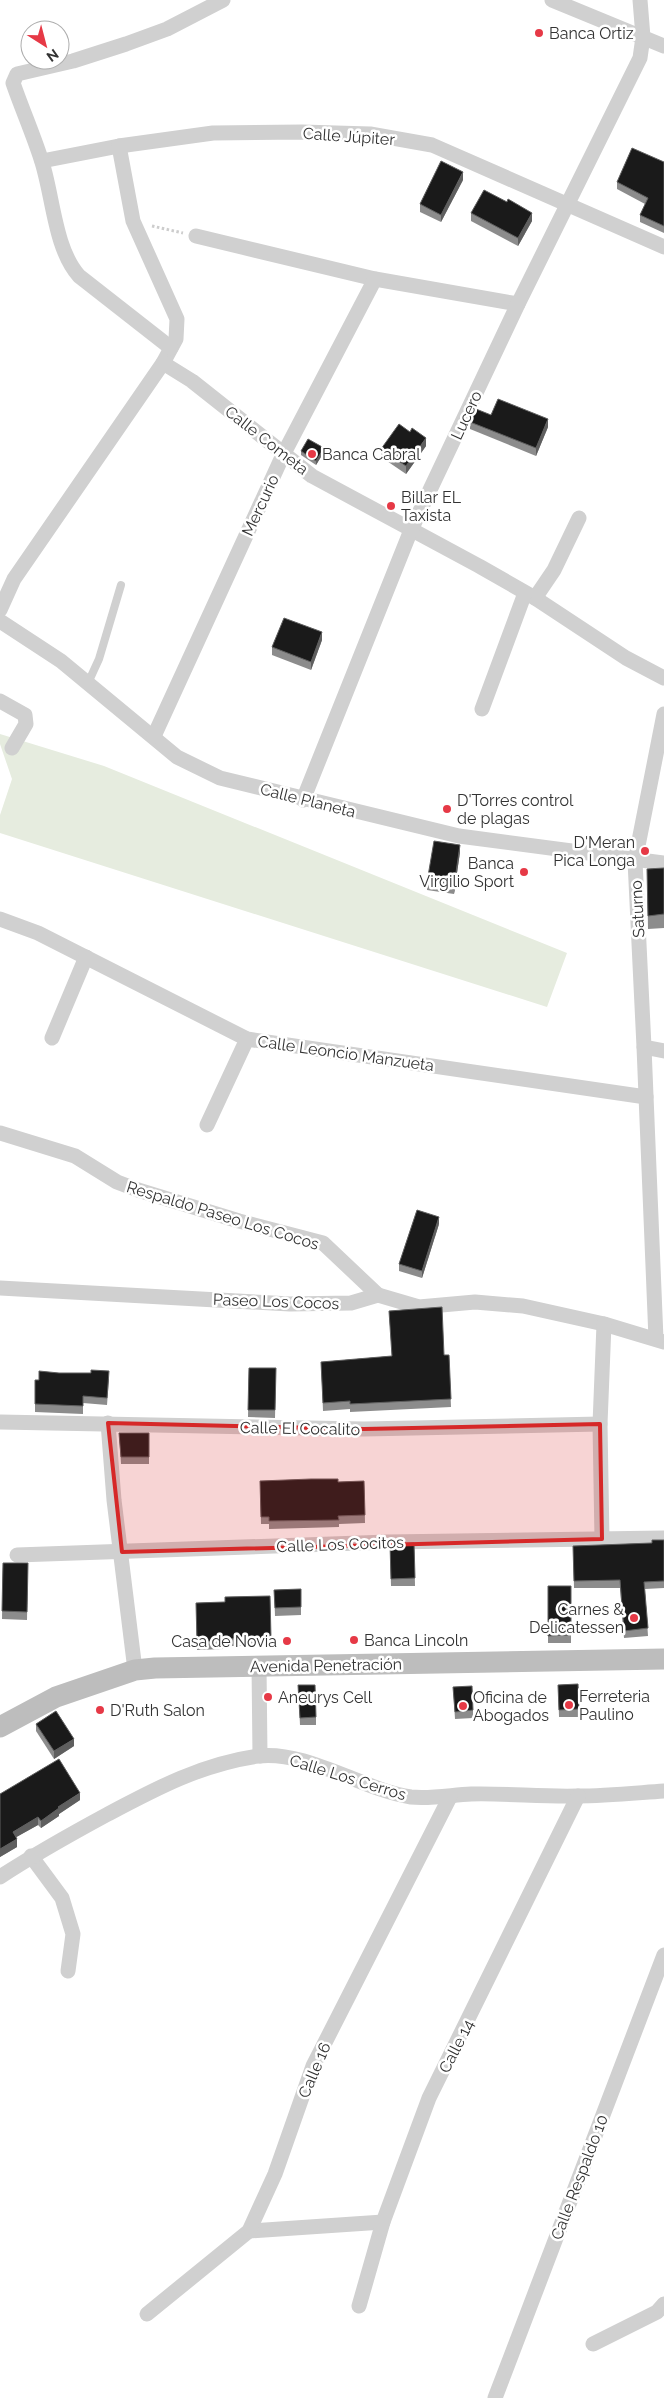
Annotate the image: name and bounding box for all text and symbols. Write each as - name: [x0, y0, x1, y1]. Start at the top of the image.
- north arrow: [20, 20, 70, 70]
- place label: Banca Ortiz: [549, 24, 634, 43]
- marker: Banca Ortiz: [533, 27, 545, 39]
- text: N: [44, 46, 62, 65]
- street label: Calle Júpiter: [302, 124, 396, 149]
- street label: Lucero: [447, 388, 486, 443]
- street label: Calle Cometa: [221, 402, 312, 479]
- place label: Banca Cabral: [322, 445, 421, 464]
- marker: Banca Cabral: [306, 448, 318, 460]
- street label: Mercurio: [238, 471, 283, 539]
- place label: Billar EL Taxista: [401, 488, 462, 525]
- marker: Billar EL Taxista: [385, 500, 397, 512]
- street label: Calle Planeta: [258, 779, 358, 822]
- place label: D'Torres control de plagas: [457, 791, 574, 828]
- marker: D'Torres control de plagas: [441, 803, 453, 815]
- place label: D'Meran Pica Longa: [553, 833, 635, 870]
- marker: D'Meran Pica Longa: [639, 845, 651, 857]
- place label: Banca Virgilio Sport: [419, 854, 515, 891]
- marker: Banca Virgilio Sport: [518, 866, 530, 878]
- street label: Saturno: [627, 880, 648, 938]
- street label: Calle Leoncio Manzueta: [257, 1032, 435, 1075]
- street label: Respaldo Paseo Los Cocos: [124, 1177, 322, 1254]
- street label: Paseo Los Cocos: [213, 1290, 340, 1313]
- street label: Calle El Cocalito: [240, 1418, 360, 1439]
- street label: Calle Los Cocitos: [276, 1533, 404, 1556]
- place label: Carnes & Delicatessen: [529, 1600, 624, 1637]
- marker: Carnes & Delicatessen: [628, 1612, 640, 1624]
- place label: Banca Lincoln: [364, 1631, 468, 1650]
- place label: Casa de Novia: [171, 1632, 277, 1651]
- marker: Banca Lincoln: [348, 1634, 360, 1646]
- marker: Casa de Novia: [281, 1635, 293, 1647]
- street label: Avenida Penetración: [250, 1655, 402, 1676]
- place label: Ferreteria Paulino: [579, 1687, 650, 1724]
- place label: Aneurys Cell: [278, 1688, 373, 1707]
- place label: Oficina de Abogados: [473, 1688, 549, 1725]
- marker: Aneurys Cell: [262, 1691, 274, 1703]
- marker: Ferreteria Paulino: [563, 1699, 575, 1711]
- marker: Oficina de Abogados: [457, 1700, 469, 1712]
- place label: D'Ruth Salon: [110, 1701, 205, 1720]
- marker: D'Ruth Salon: [94, 1704, 106, 1716]
- street label: Calle Los Cerros: [287, 1751, 409, 1804]
- street label: Calle 14: [435, 2016, 478, 2076]
- street label: Calle 16: [294, 2040, 335, 2101]
- street label: Calle Respaldo 10: [547, 2112, 612, 2242]

